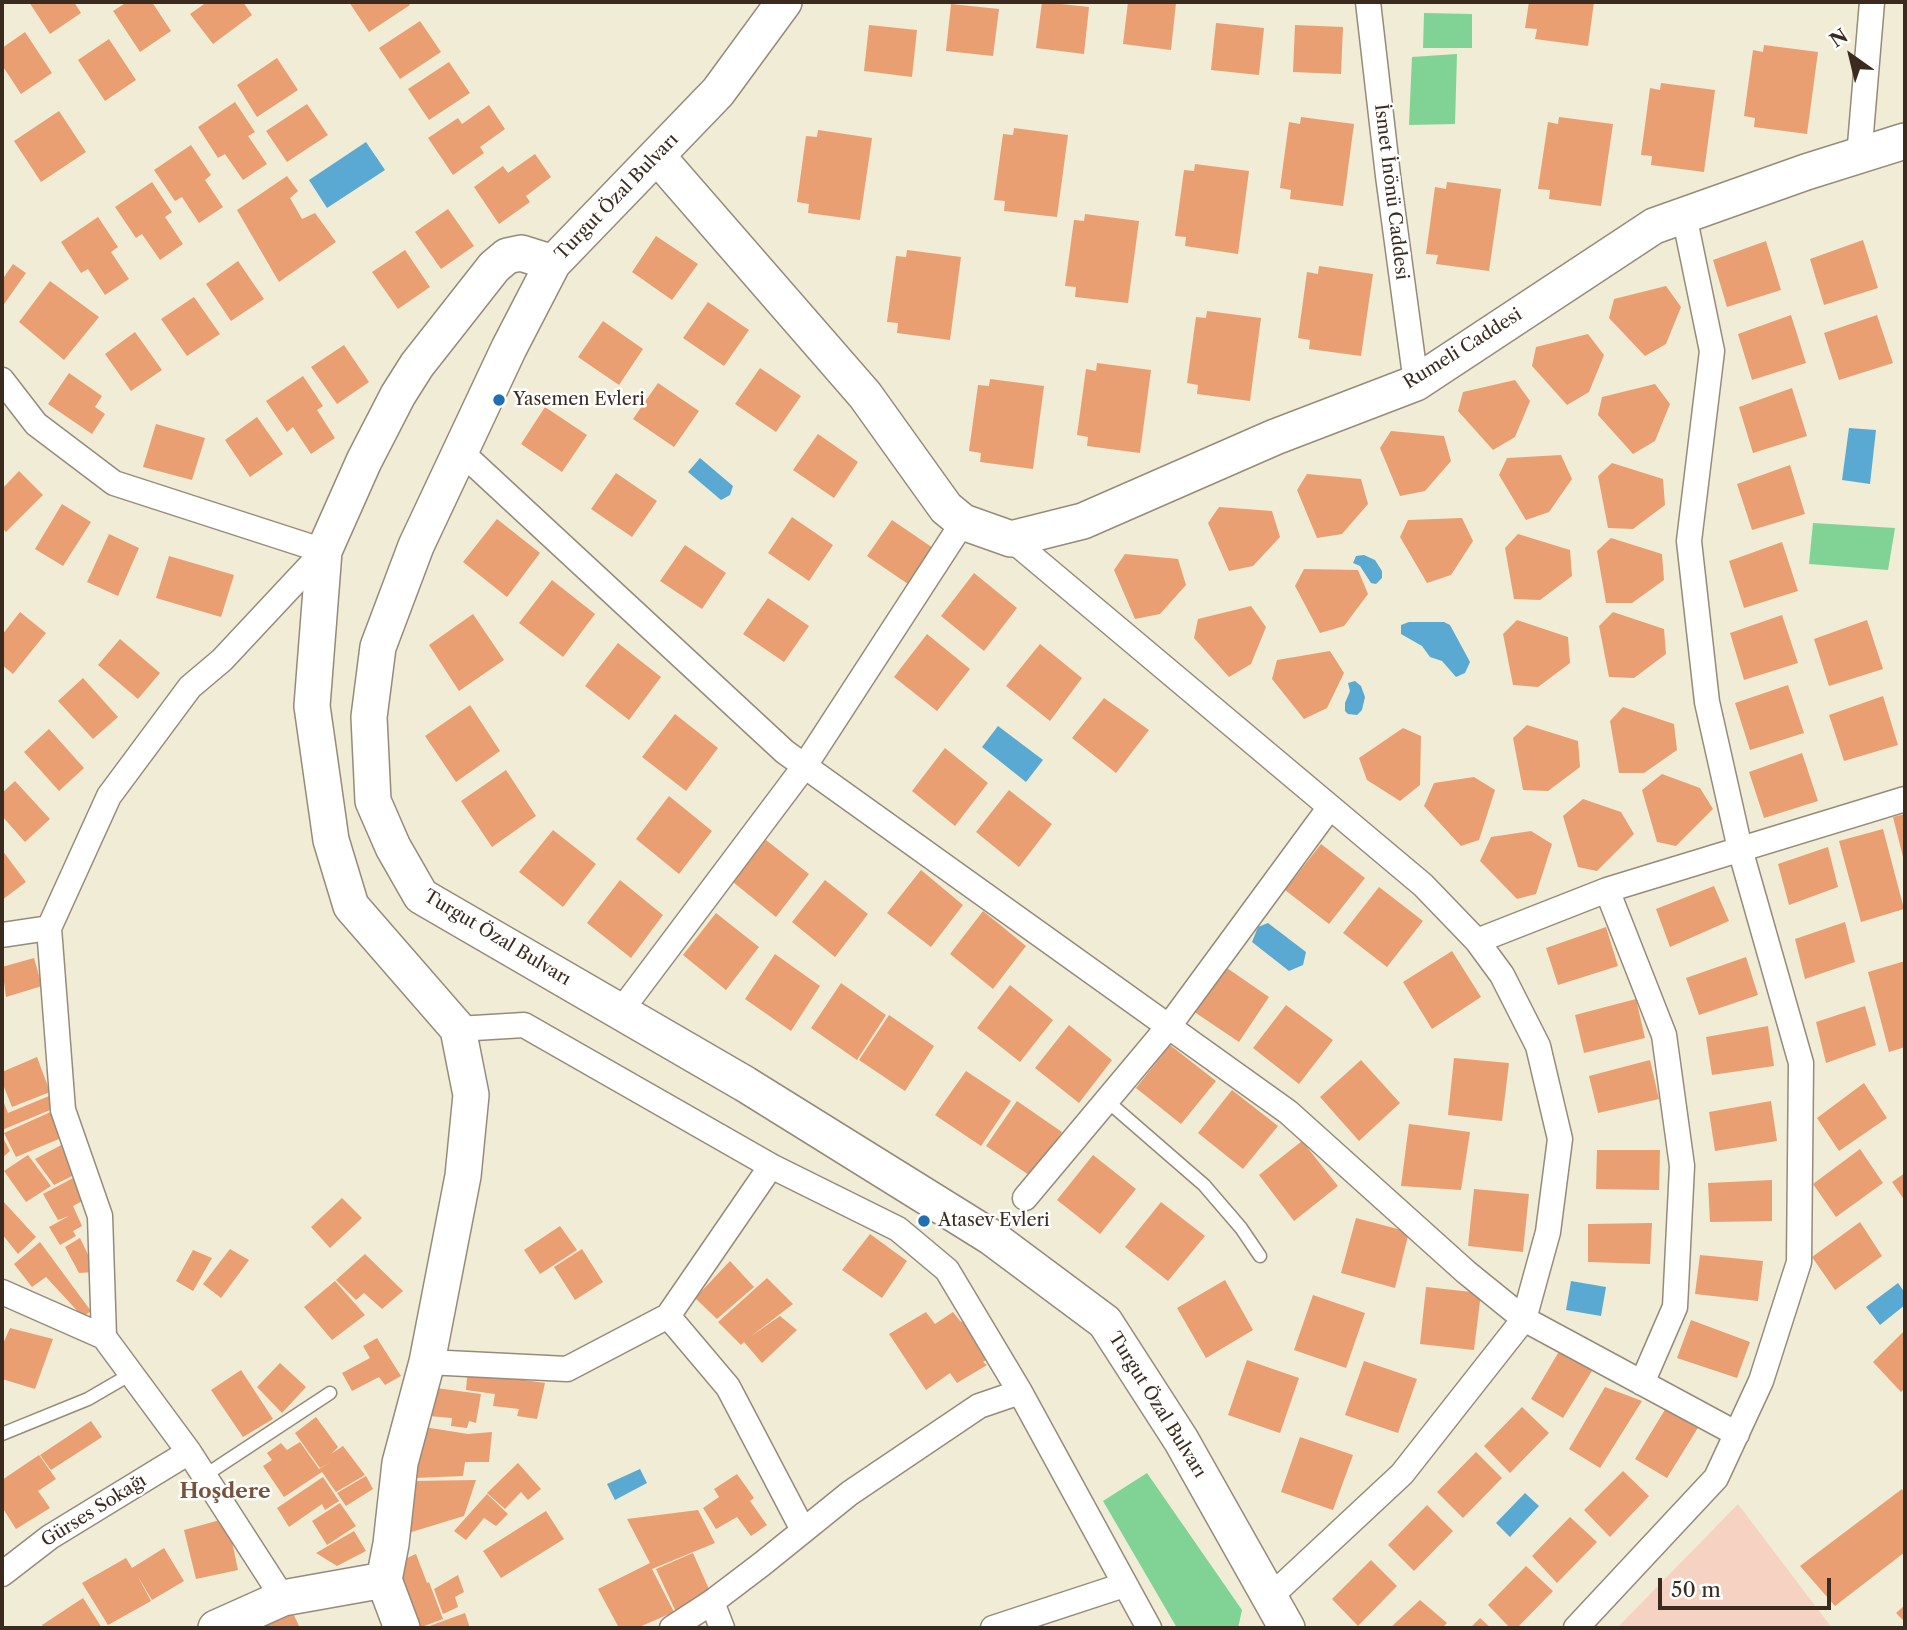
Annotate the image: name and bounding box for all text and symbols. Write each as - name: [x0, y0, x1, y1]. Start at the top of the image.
- north arrow: [1816, 21, 1886, 91]
- text: N: [1826, 24, 1852, 52]
- street label: İsmet İnönü Caddesi: [1369, 103, 1413, 281]
- street label: Turgut Özal Bulvarı: [551, 129, 683, 265]
- street label: Rumeli Caddesi: [1400, 304, 1526, 394]
- place label: Yasemen Evleri: [513, 389, 645, 411]
- marker: Yasemen Evleri: [491, 392, 507, 408]
- street label: Turgut Özal Bulvarı: [420, 886, 574, 990]
- place label: Atasev Evleri: [938, 1210, 1050, 1232]
- marker: Atasev Evleri: [916, 1213, 932, 1229]
- street label: Turgut Özal Bulvarı: [1103, 1328, 1211, 1482]
- street label: Gürses Sokağı: [38, 1470, 150, 1552]
- district label: Hoşdere: [180, 1479, 270, 1505]
- scale bar: [1662, 1564, 1835, 1608]
- text: 50 m: [1671, 1577, 1721, 1602]

